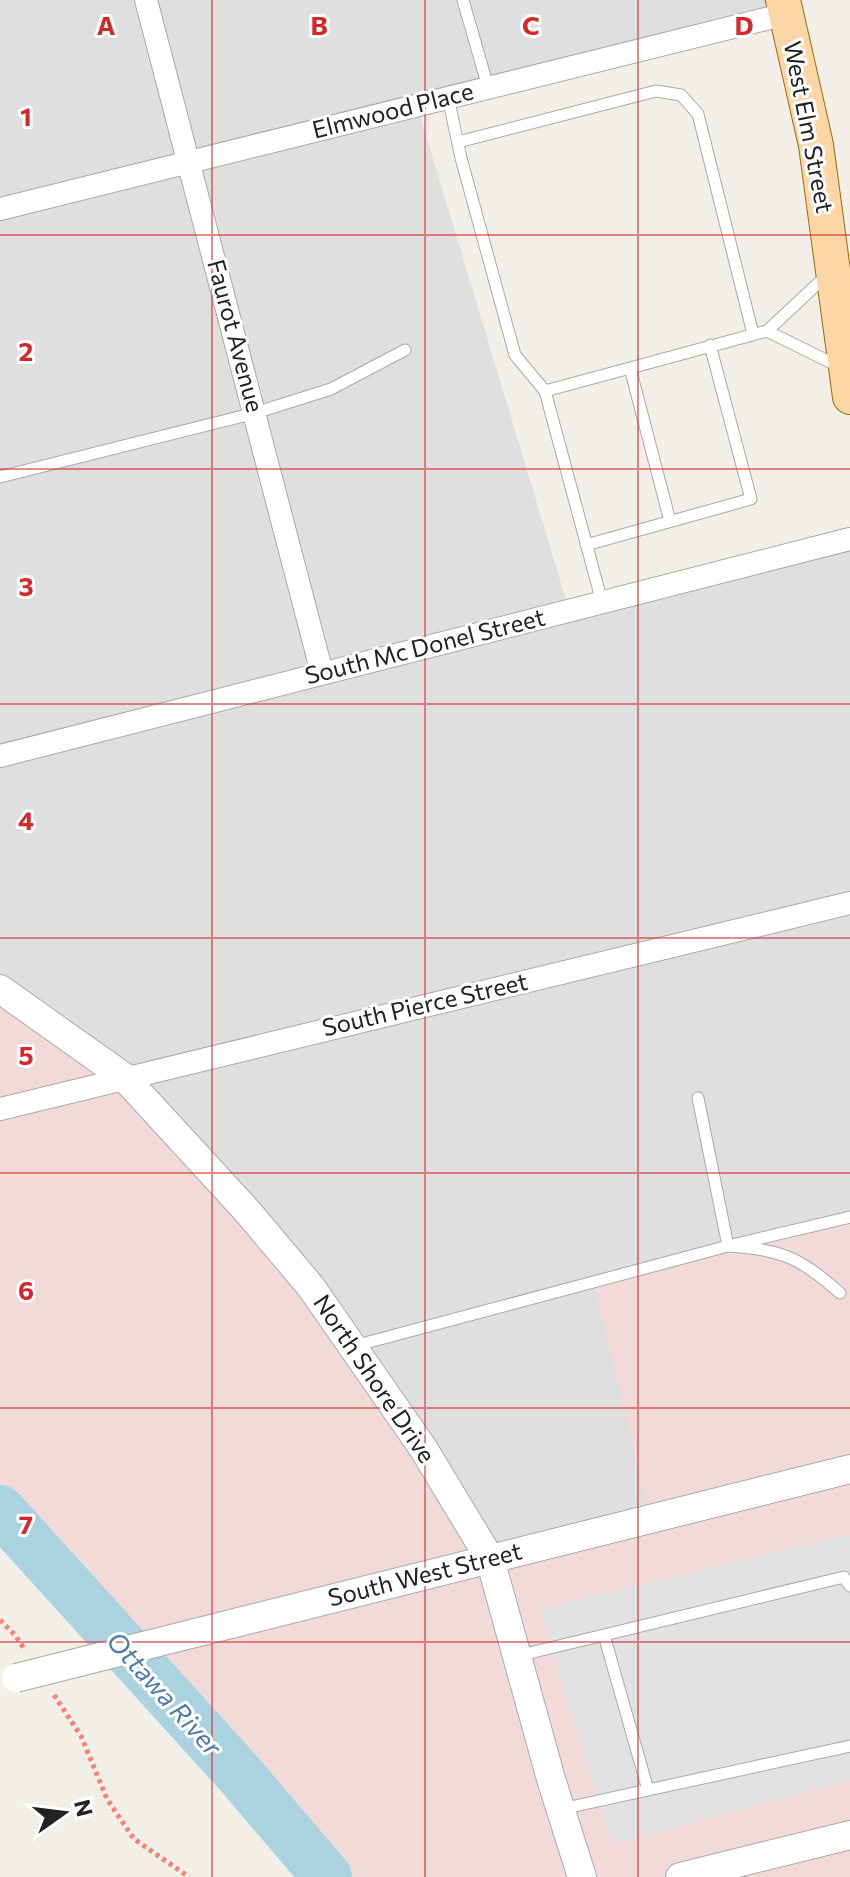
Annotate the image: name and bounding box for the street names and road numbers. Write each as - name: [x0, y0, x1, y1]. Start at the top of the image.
- street label: West Elm Street: [779, 38, 840, 215]
- street label: Elmwood Place: [309, 75, 476, 144]
- street label: Faurot Avenue: [202, 256, 271, 415]
- street label: South Mc Donel Street: [302, 602, 548, 689]
- street label: South Pierce Street: [319, 966, 530, 1041]
- street label: North Shore Drive: [308, 1288, 442, 1468]
- street label: South West Street: [325, 1535, 525, 1612]

